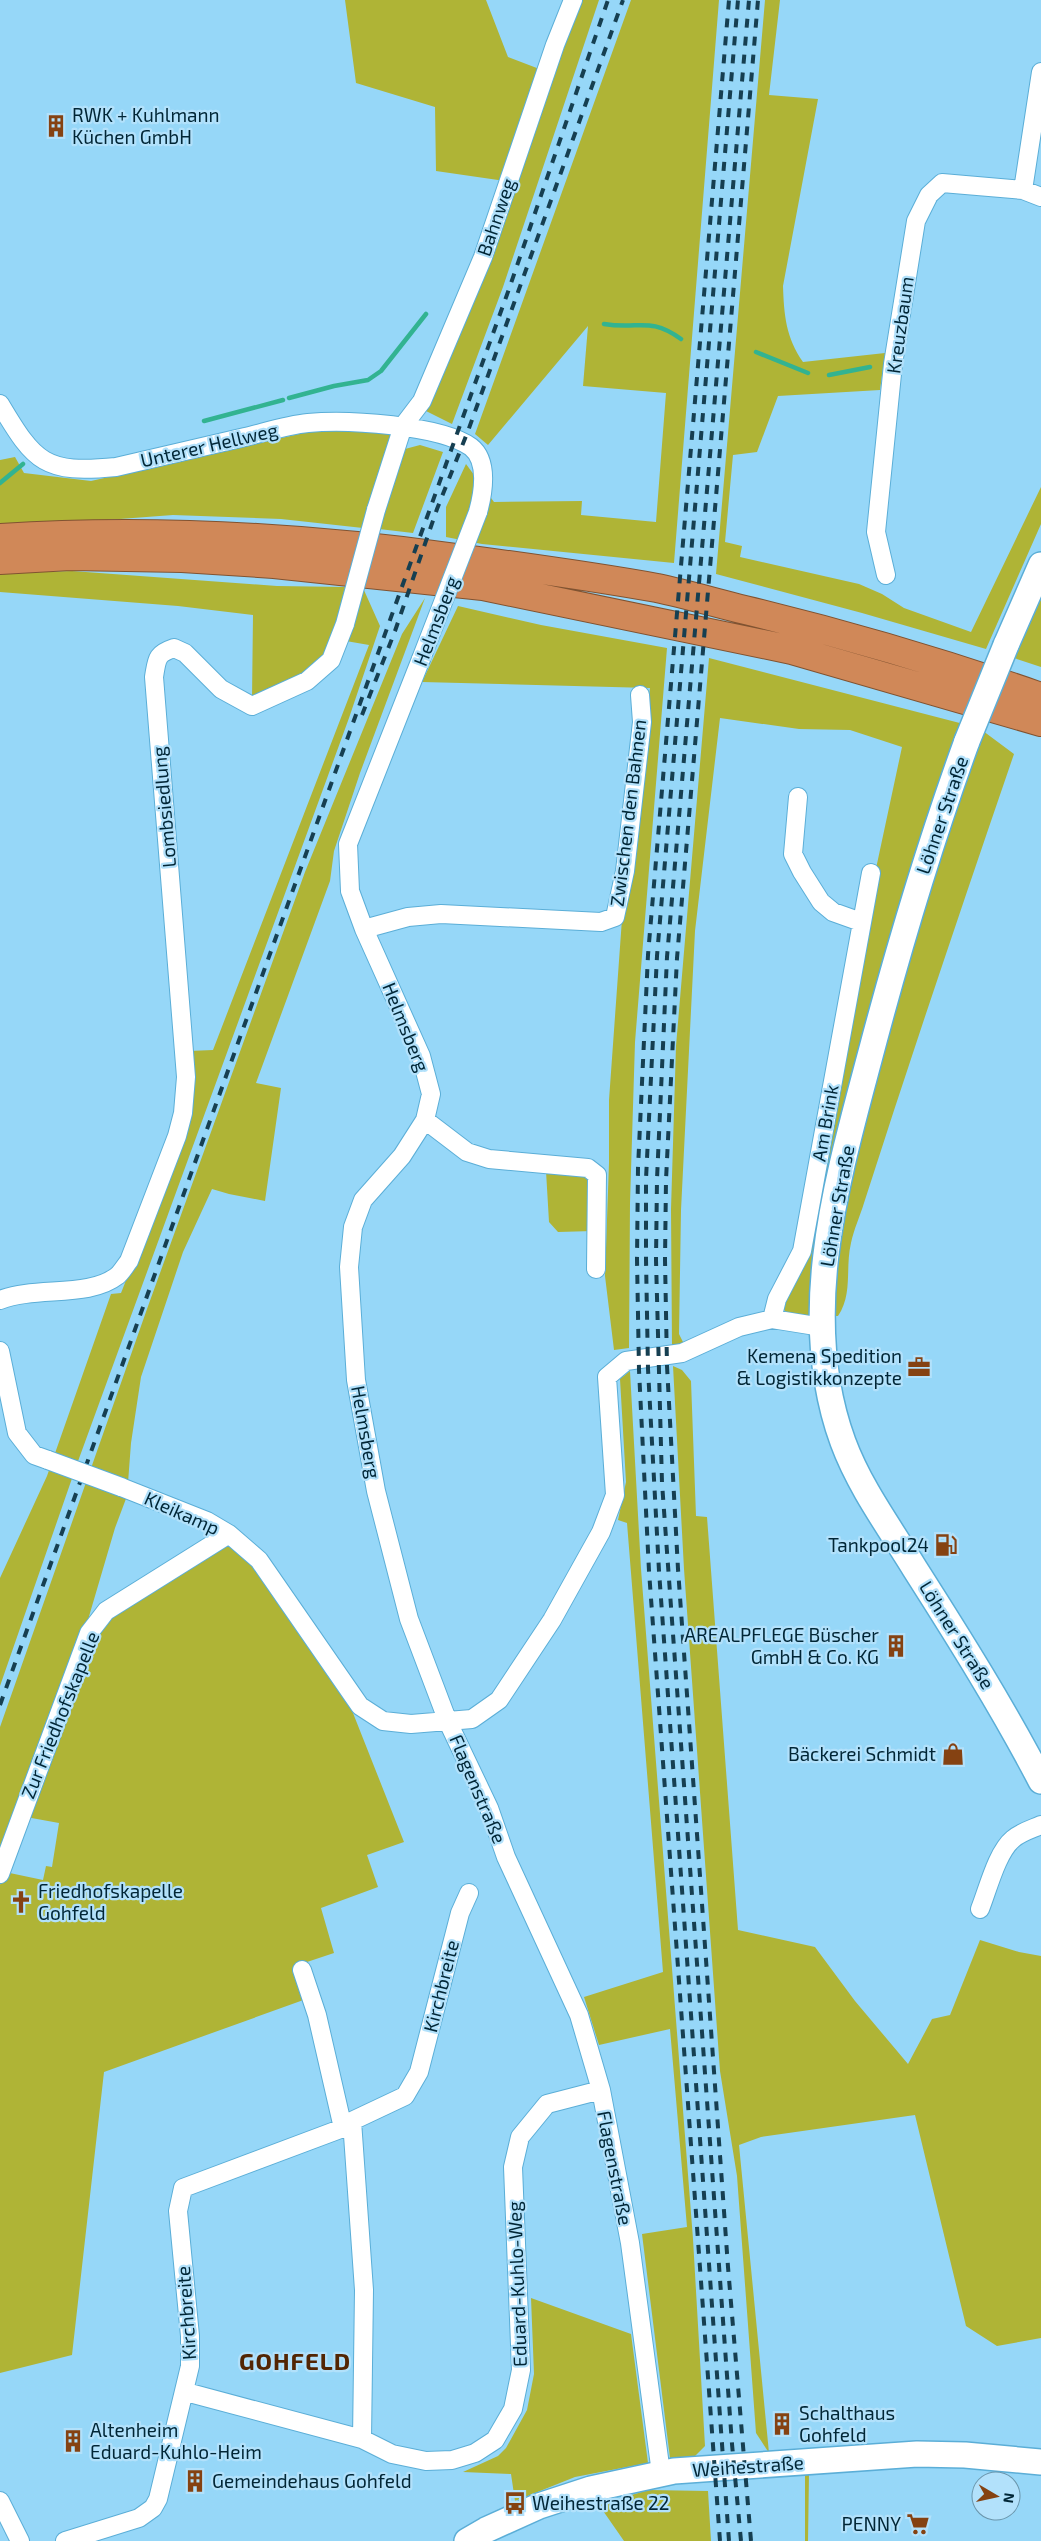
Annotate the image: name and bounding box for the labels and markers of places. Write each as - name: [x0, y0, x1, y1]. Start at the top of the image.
- place label: RWK + Kuhlmann Küchen GmbH: [72, 103, 220, 148]
- building icon: RWK + Kuhlmann Küchen GmbH: [43, 113, 69, 139]
- place label: Kemena Spedition & Logistikkonzepte: [736, 1344, 902, 1389]
- office icon: Kemena Spedition & Logistikkonzepte: [906, 1354, 932, 1380]
- fuel station icon: Tankpool24: [933, 1532, 959, 1558]
- place label: Tankpool24: [828, 1533, 929, 1556]
- place label: AREALPFLEGE Büscher GmbH & Co. KG: [684, 1623, 879, 1668]
- building icon: AREALPFLEGE Büscher GmbH & Co. KG: [883, 1633, 909, 1659]
- shop icon: Bäckerei Schmidt: [940, 1741, 966, 1767]
- place label: Bäckerei Schmidt: [788, 1742, 936, 1765]
- place label: Friedhofskapelle Gohfeld: [38, 1879, 183, 1924]
- church icon: Friedhofskapelle Gohfeld: [8, 1889, 34, 1915]
- place label: Schalthaus Gohfeld: [799, 2401, 895, 2446]
- building icon: Schalthaus Gohfeld: [769, 2411, 795, 2437]
- place label: Altenheim Eduard-Kuhlo-Heim: [90, 2418, 262, 2463]
- building icon: Altenheim Eduard-Kuhlo-Heim: [60, 2428, 86, 2454]
- building icon: Gemeindehaus Gohfeld: [182, 2468, 208, 2494]
- place label: Gemeindehaus Gohfeld: [212, 2469, 412, 2492]
- bus stop icon: Weihestraße 22: [502, 2490, 528, 2516]
- place label: Weihestraße 22: [532, 2491, 669, 2514]
- supermarket icon: PENNY: [905, 2511, 931, 2537]
- place label: PENNY: [842, 2512, 901, 2535]

